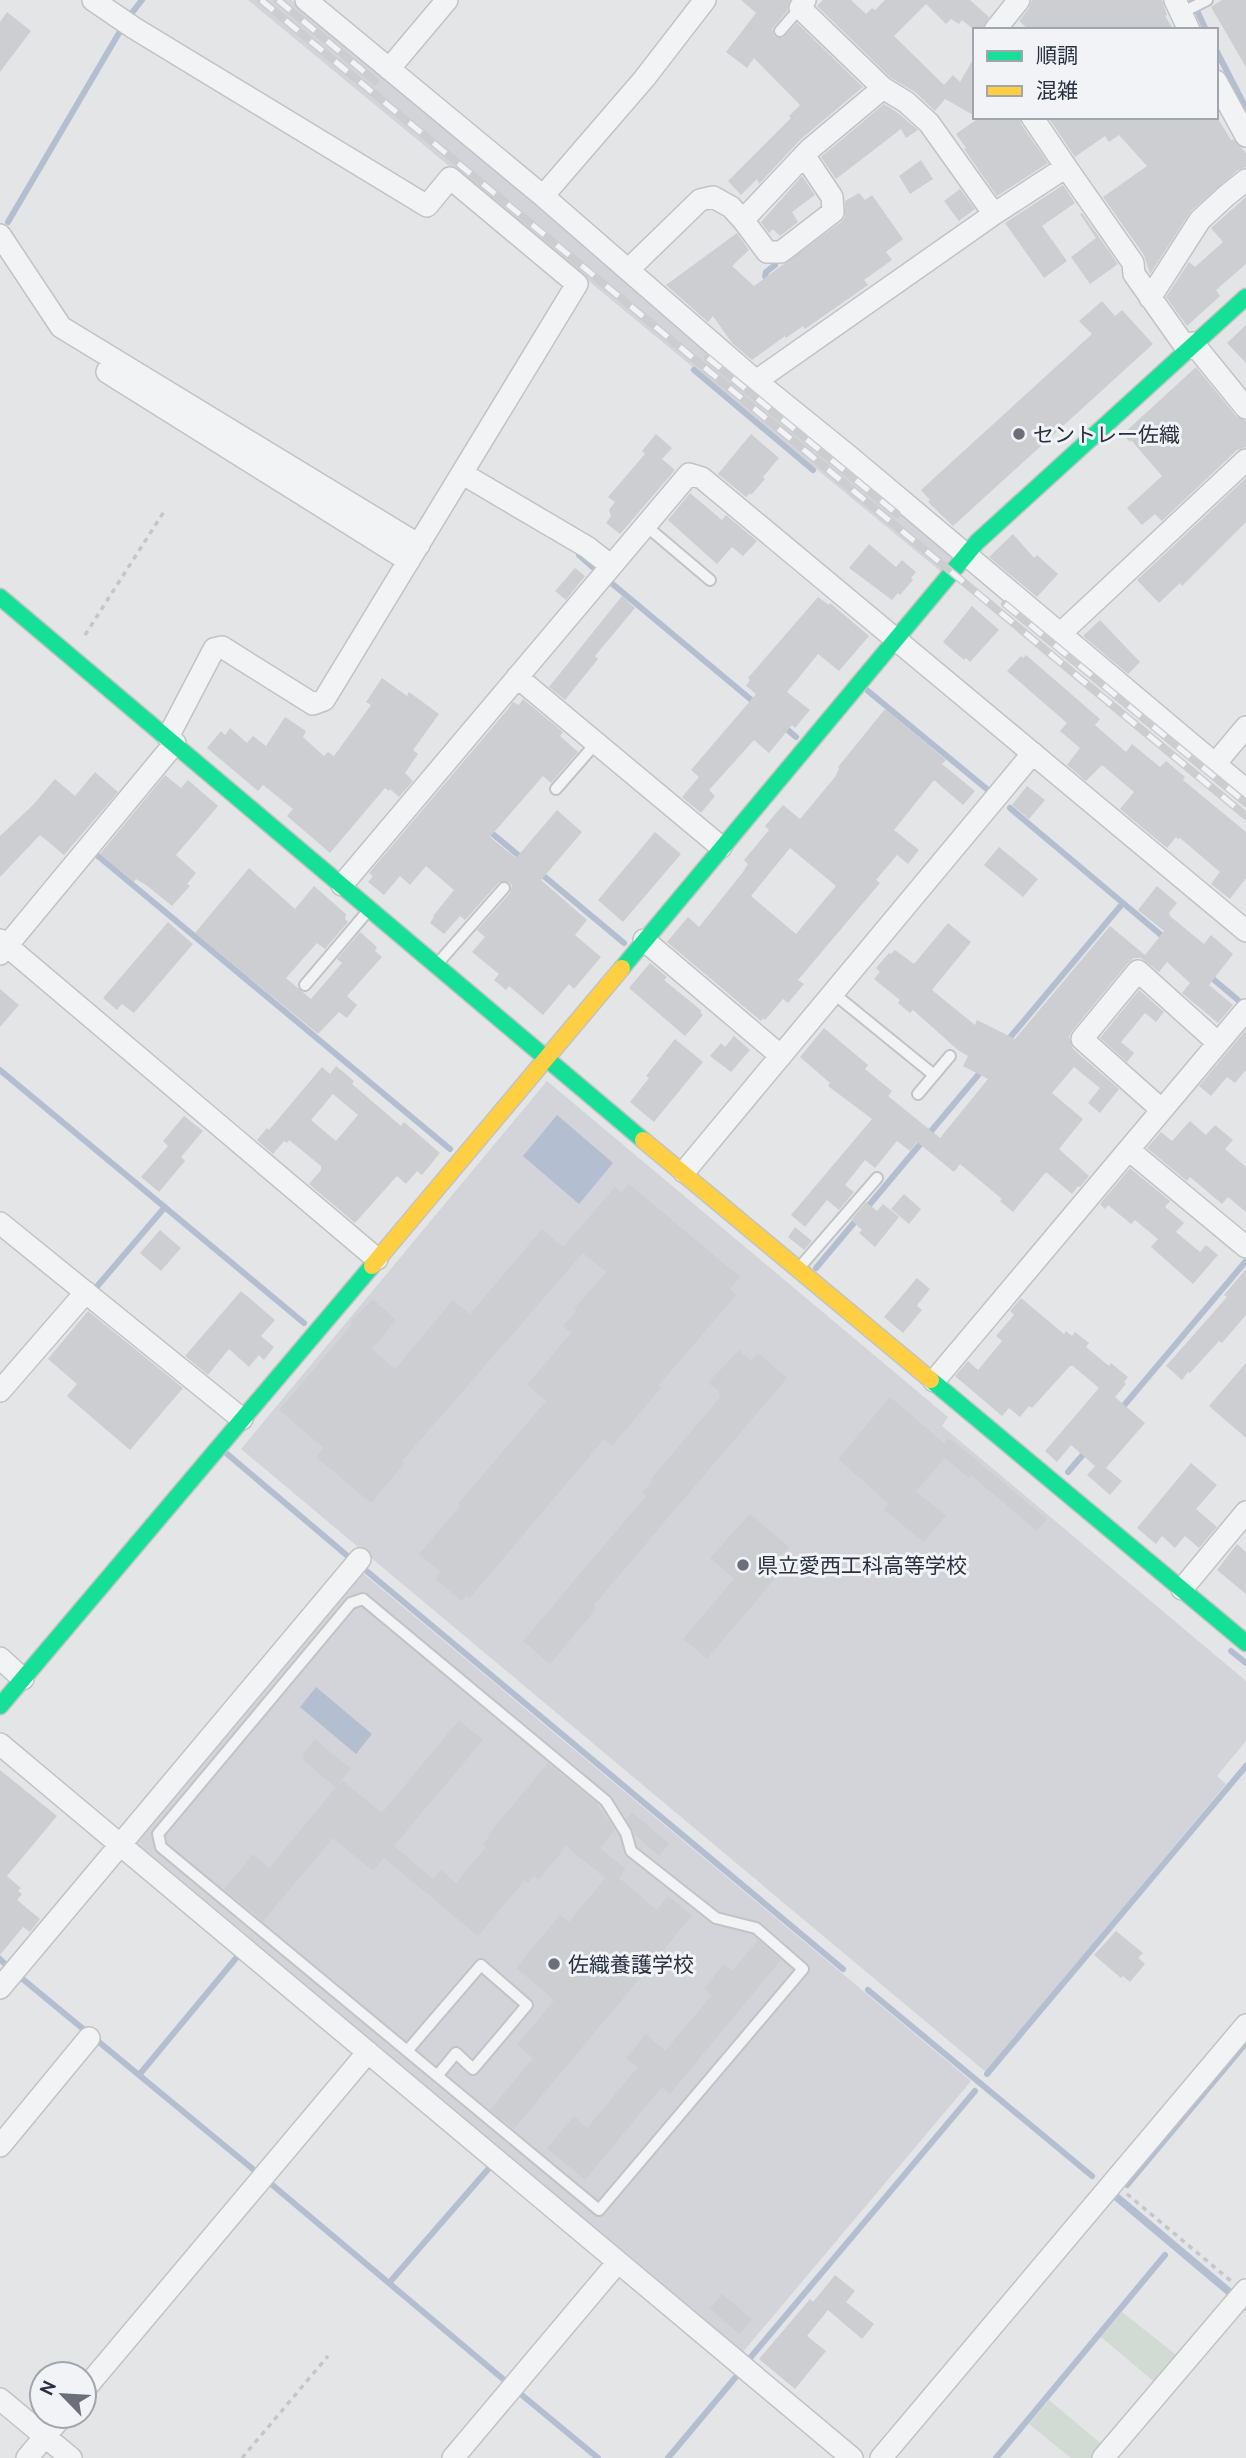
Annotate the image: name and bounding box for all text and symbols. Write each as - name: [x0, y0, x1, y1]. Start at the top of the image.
- legend: [973, 28, 1218, 119]
- text: 順調: [1036, 43, 1078, 68]
- text: 混雑: [1036, 78, 1078, 103]
- place label: セントレー佐織: [1033, 422, 1180, 447]
- marker: セントレー佐織: [1011, 426, 1027, 442]
- place label: 県立愛西工科高等学校: [757, 1553, 967, 1578]
- marker: 県立愛西工科高等学校: [735, 1557, 751, 1573]
- place label: 佐織養護学校: [568, 1952, 694, 1977]
- marker: 佐織養護学校: [546, 1956, 562, 1972]
- north arrow: [28, 2360, 98, 2430]
- text: N: [35, 2377, 61, 2399]

